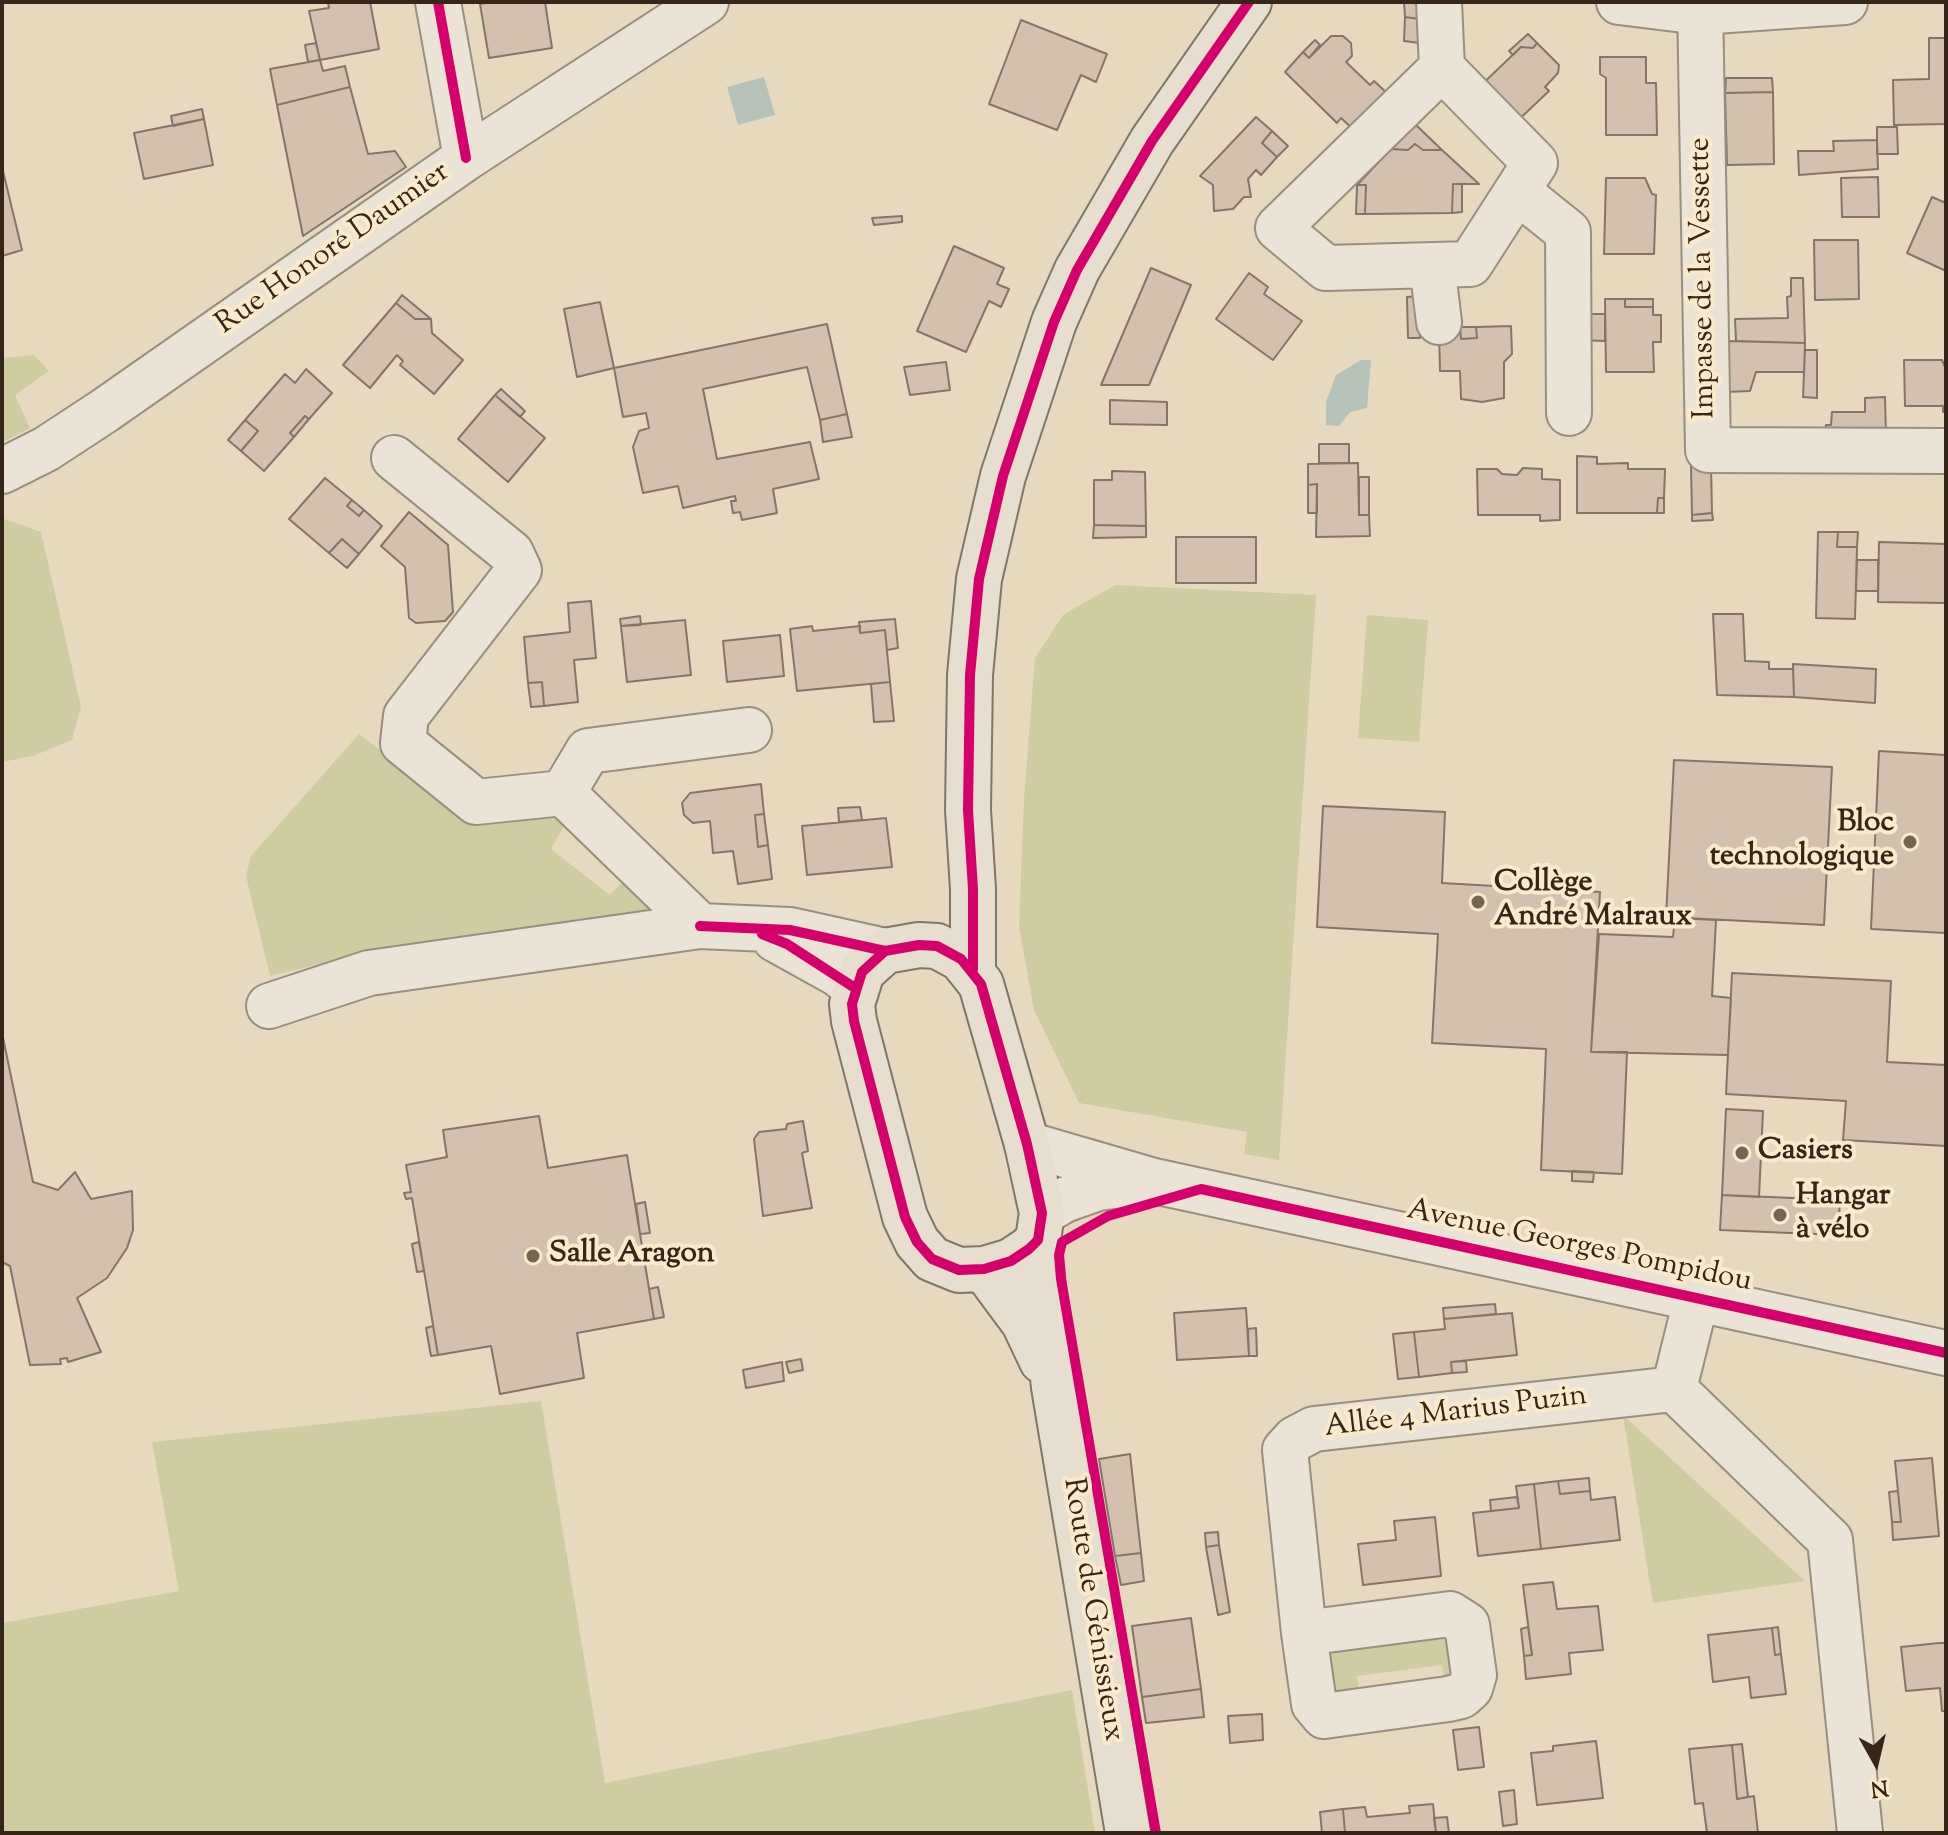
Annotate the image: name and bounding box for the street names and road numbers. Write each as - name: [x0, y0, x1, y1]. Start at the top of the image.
- street label: Impasse de la Vessette: [1685, 137, 1725, 419]
- street label: Rue Honoré Daumier: [210, 156, 458, 344]
- street label: Avenue Georges Pompidou: [1403, 1194, 1755, 1302]
- street label: Allée 4 Marius Puzin: [1323, 1380, 1589, 1448]
- street label: Route de Génissieux: [1052, 1476, 1130, 1744]

